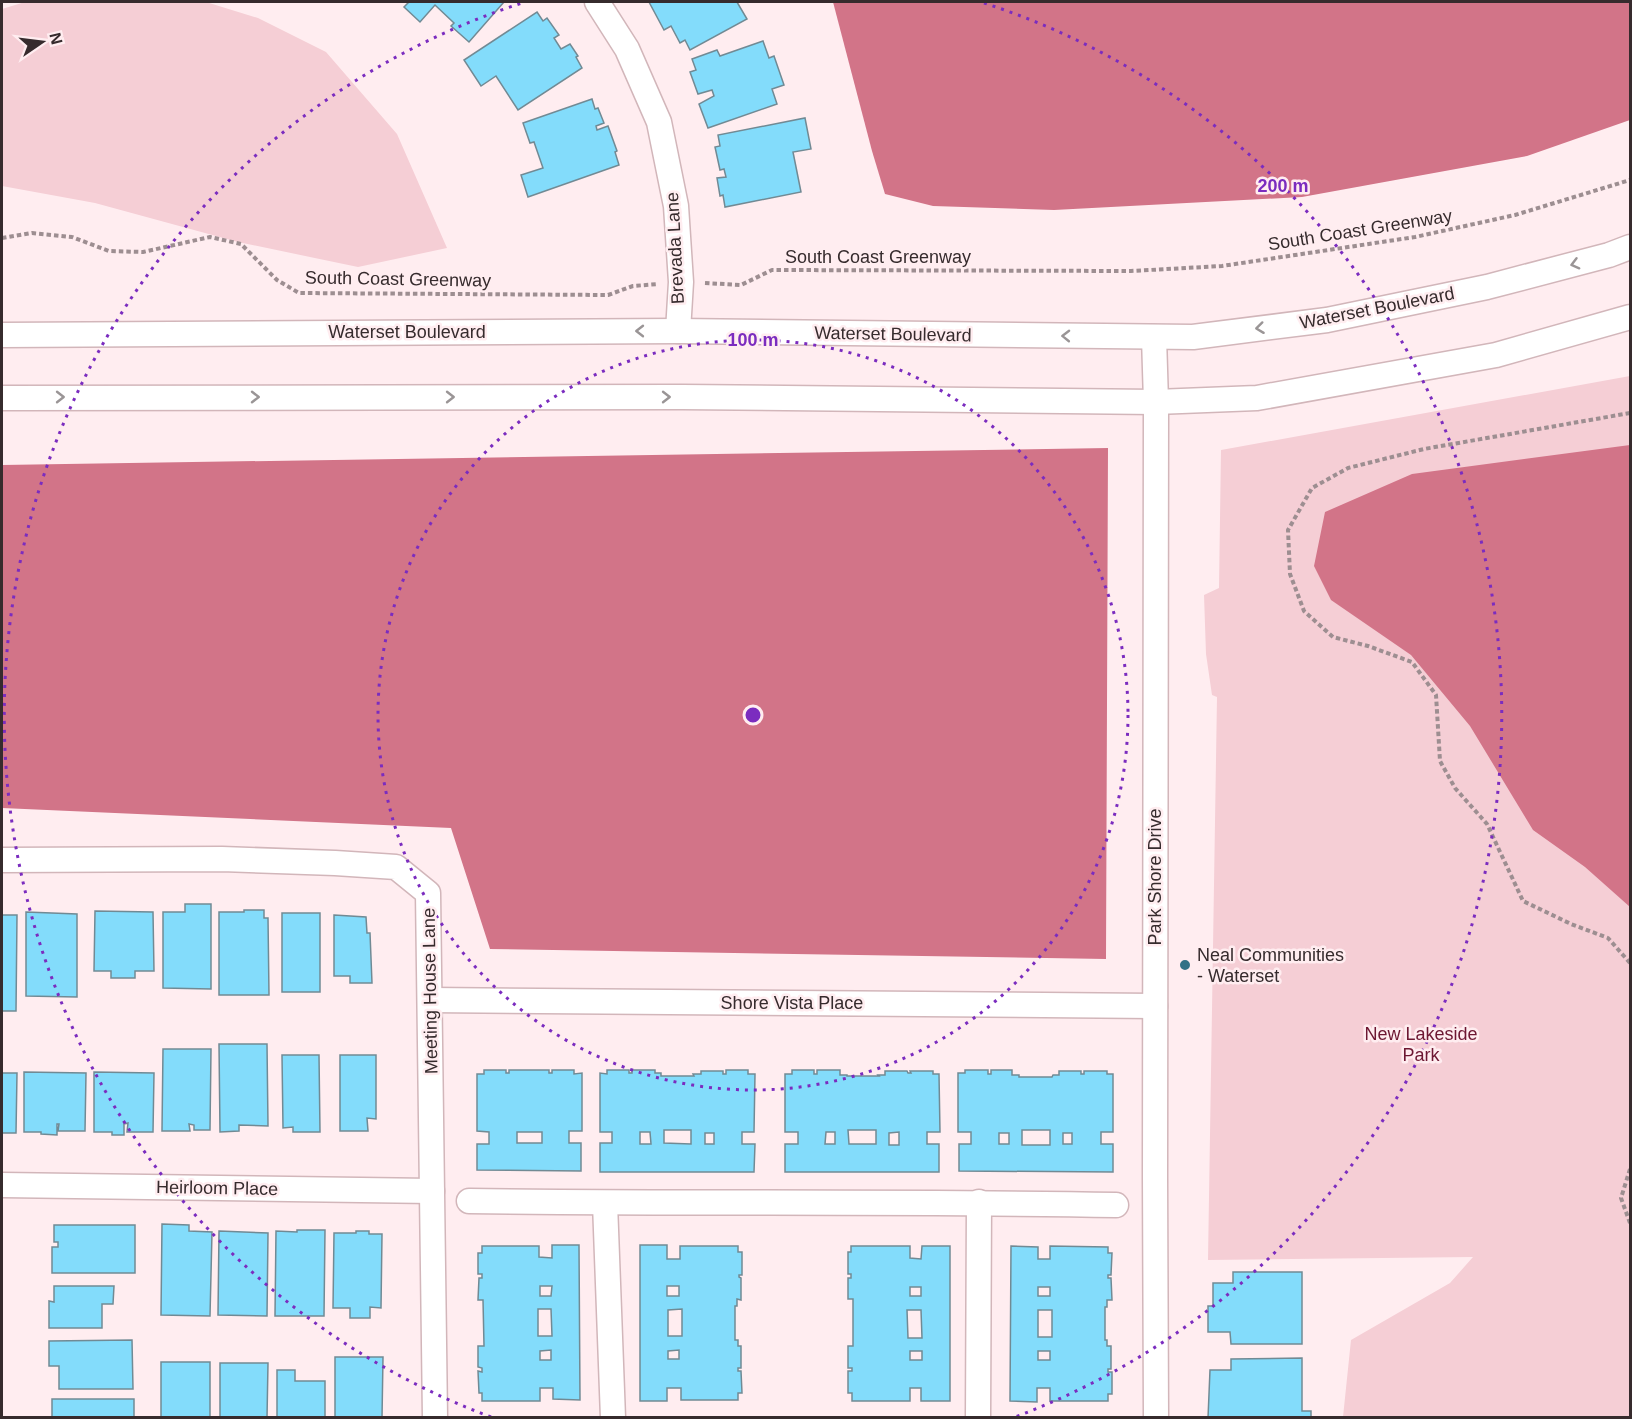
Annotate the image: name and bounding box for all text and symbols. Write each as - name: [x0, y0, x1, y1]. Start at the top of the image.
- north arrow: [12, 12, 72, 72]
- text: N: [46, 31, 66, 46]
- text: 200 m: [1257, 176, 1309, 196]
- street label: Brevada Lane: [662, 192, 688, 304]
- street label: South Coast Greenway: [1267, 206, 1453, 254]
- street label: South Coast Greenway: [785, 247, 971, 267]
- one-way arrow: [1570, 257, 1580, 270]
- street label: South Coast Greenway: [305, 267, 491, 291]
- street label: Waterset Boulevard: [1298, 283, 1456, 333]
- one-way arrow: [1256, 321, 1265, 334]
- street label: Waterset Boulevard: [328, 322, 486, 342]
- street label: Waterset Boulevard: [814, 323, 972, 345]
- one-way arrow: [635, 325, 644, 337]
- text: 100 m: [727, 330, 779, 350]
- one-way arrow: [1061, 330, 1070, 342]
- one-way arrow: [55, 391, 64, 403]
- one-way arrow: [250, 391, 259, 403]
- one-way arrow: [445, 391, 454, 403]
- one-way arrow: [661, 391, 670, 403]
- centre of rings: [743, 705, 763, 725]
- street label: Park Shore Drive: [1145, 808, 1165, 946]
- street label: Meeting House Lane: [419, 908, 441, 1074]
- place label: Neal Communities - Waterset: [1197, 945, 1344, 986]
- marker: Neal Communities - Waterset: [1178, 958, 1192, 972]
- street label: Shore Vista Place: [721, 993, 863, 1013]
- park label: New Lakeside Park: [1364, 1024, 1478, 1065]
- street label: Heirloom Place: [156, 1177, 278, 1199]

